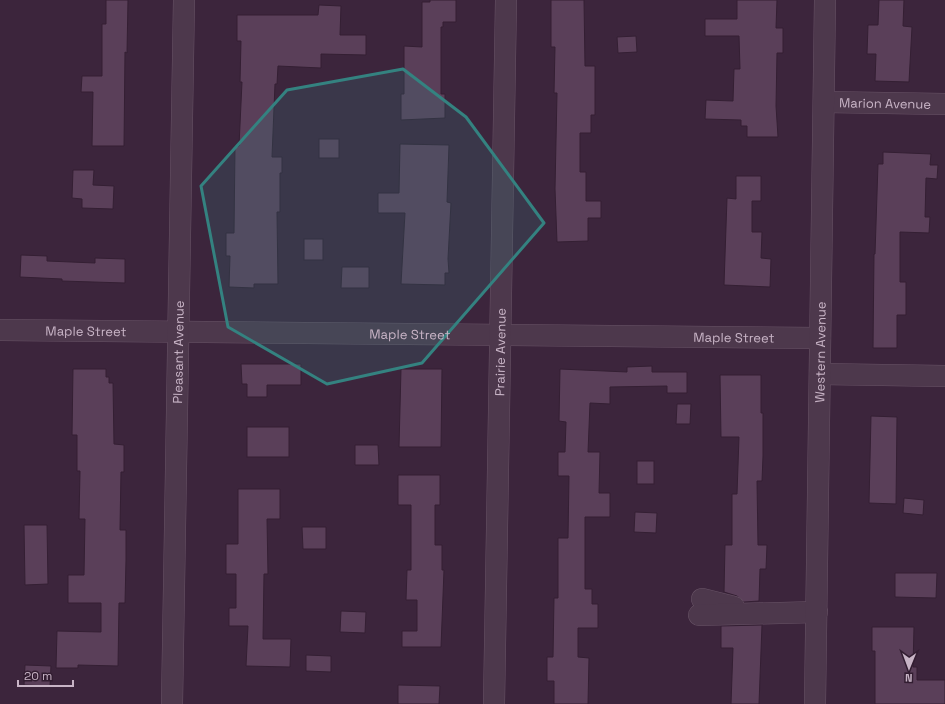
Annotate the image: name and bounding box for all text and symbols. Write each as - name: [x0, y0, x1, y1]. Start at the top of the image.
- street label: Marion Avenue: [839, 94, 931, 112]
- street label: Pleasant Avenue: [169, 300, 187, 404]
- street label: Western Avenue: [811, 301, 829, 403]
- street label: Prairie Avenue: [491, 308, 509, 396]
- street label: Maple Street: [45, 322, 127, 340]
- street label: Maple Street: [369, 325, 451, 343]
- street label: Maple Street: [693, 328, 775, 346]
- north arrow: [889, 648, 929, 688]
- scale bar: [18, 662, 73, 688]
- text: 20 m: [24, 668, 52, 684]
- text: N: [905, 671, 913, 685]

